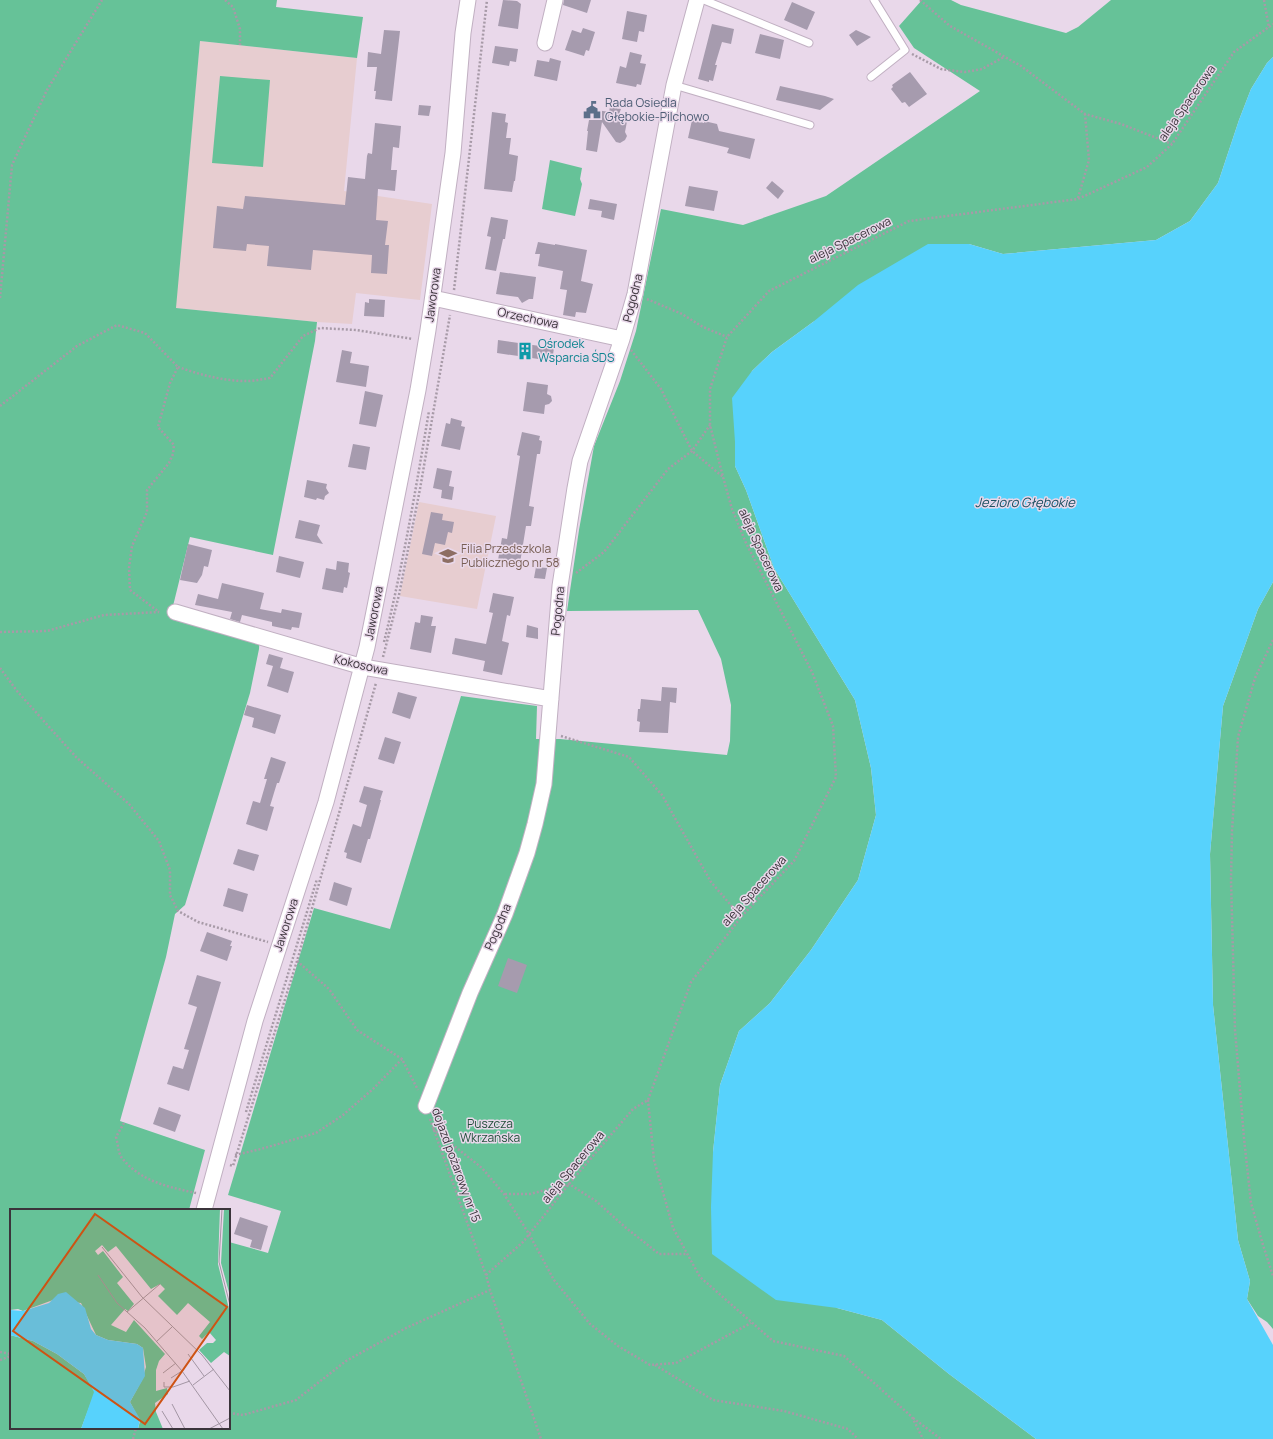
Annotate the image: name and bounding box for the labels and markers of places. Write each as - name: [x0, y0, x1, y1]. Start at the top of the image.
- place label: Rada Osiedla Głębokie-Pilchowo: [605, 94, 709, 125]
- public building icon: Rada Osiedla Głębokie-Pilchowo: [582, 100, 602, 120]
- place label: Ośrodek Wsparcia ŚDS: [538, 335, 614, 366]
- building icon: Ośrodek Wsparcia ŚDS: [515, 341, 535, 361]
- place label: Filia Przedszkola Publicznego nr 58: [461, 540, 560, 571]
- school or university icon: Filia Przedszkola Publicznego nr 58: [438, 546, 458, 566]

